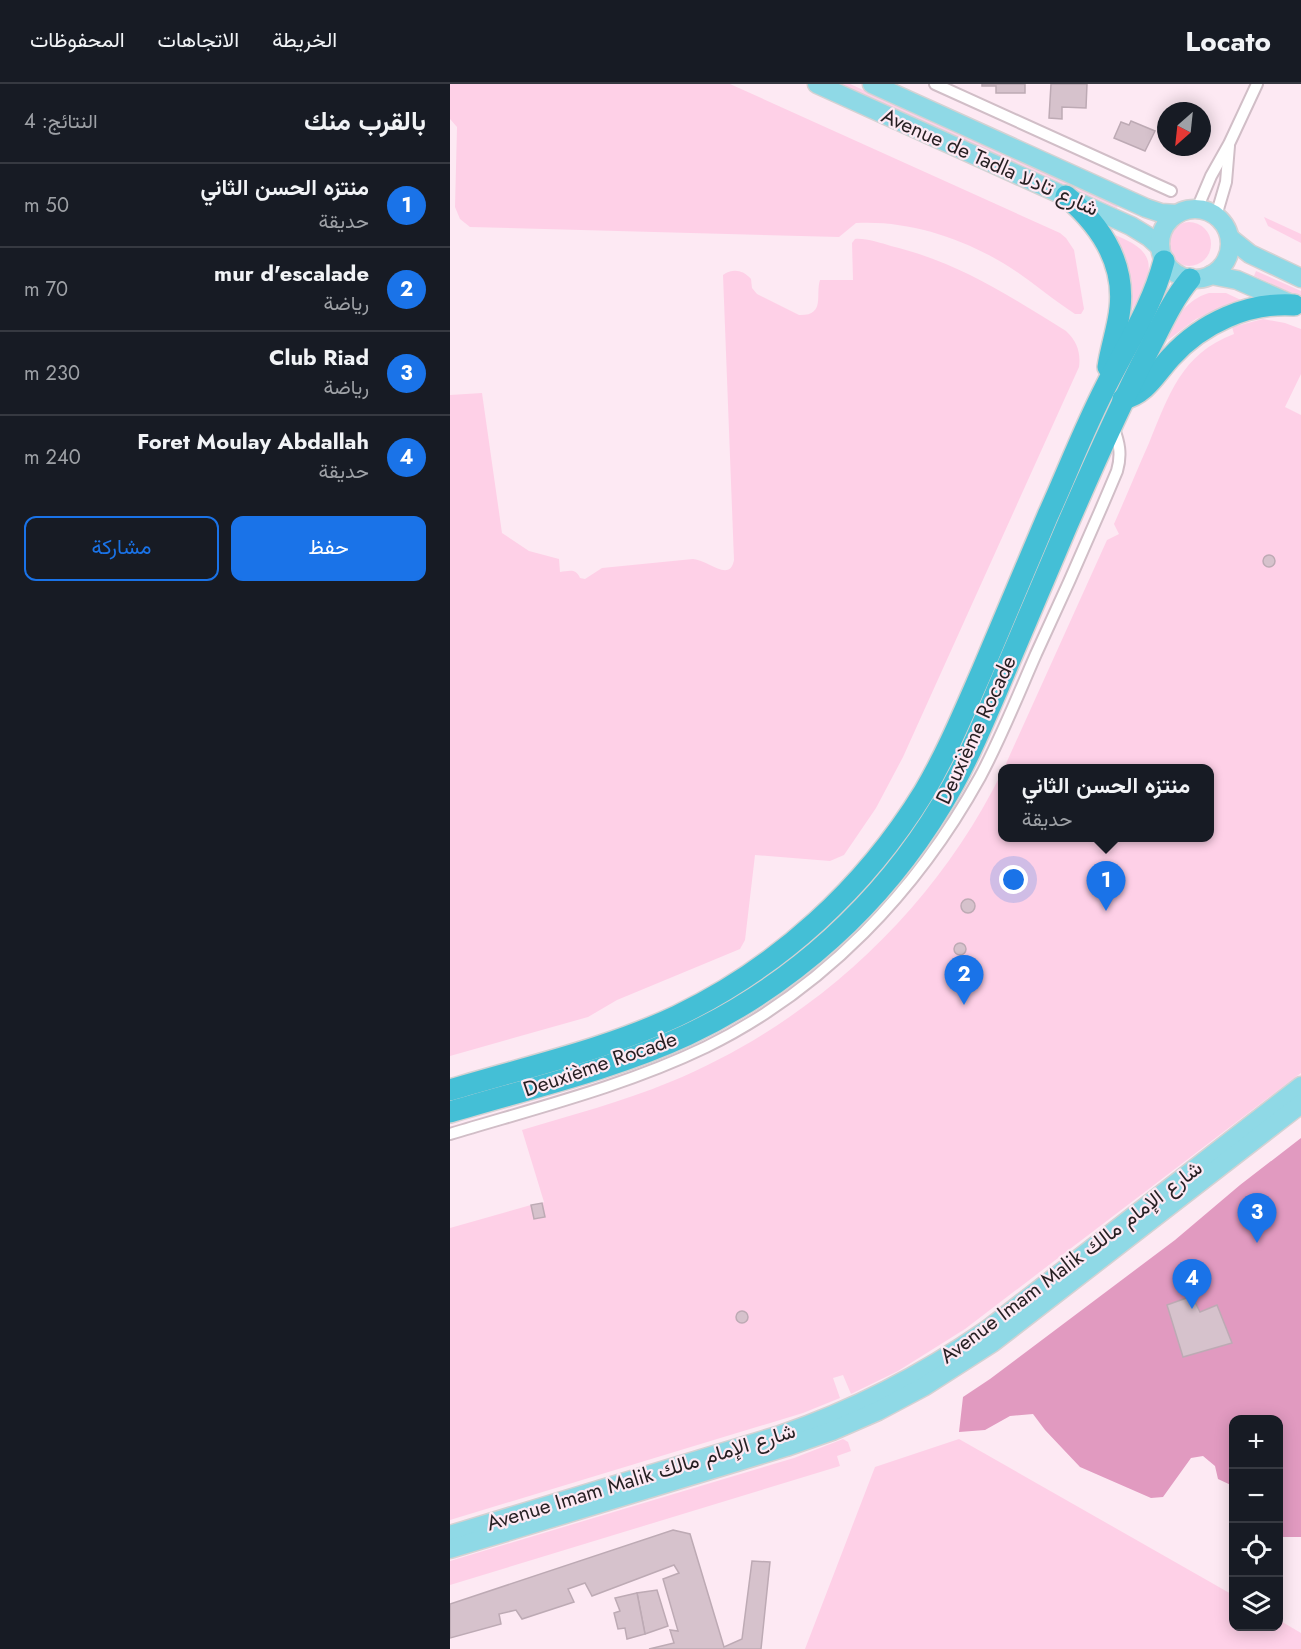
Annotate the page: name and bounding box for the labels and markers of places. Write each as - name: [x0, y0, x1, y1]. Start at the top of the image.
- pin: 1: [1086, 862, 1126, 911]
- pin: 2: [944, 956, 984, 1005]
- pin: 3: [1238, 1194, 1276, 1243]
- pin: 4: [1172, 1260, 1212, 1309]

